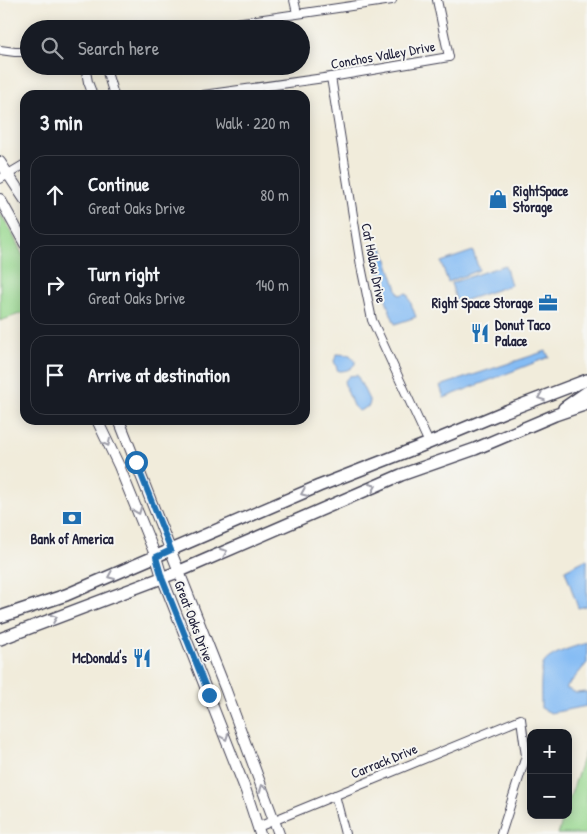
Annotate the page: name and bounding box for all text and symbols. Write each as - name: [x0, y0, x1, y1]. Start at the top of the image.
- search box: [20, 20, 310, 75]
- icon: search: [38, 34, 66, 62]
- text: Search here: [78, 35, 159, 61]
- street label: Conchos Valley Drive: [329, 36, 437, 74]
- text: 3 min: [40, 108, 83, 137]
- text: Walk · 220 m: [216, 112, 290, 134]
- text: Continue: [88, 171, 149, 197]
- icon: ahead: [41, 181, 69, 209]
- place label: RightSpace Storage: [513, 181, 569, 218]
- text: 80 m: [260, 184, 289, 206]
- shop icon: RightSpace Storage: [487, 188, 509, 210]
- text: Great Oaks Drive: [88, 197, 185, 219]
- street label: Cat Hollow Drive: [357, 221, 392, 305]
- text: Turn right: [88, 261, 159, 287]
- icon: right: [41, 271, 69, 299]
- text: 140 m: [255, 274, 289, 296]
- text: Great Oaks Drive: [88, 287, 185, 309]
- office icon: Right Space Storage: [537, 292, 559, 314]
- place label: Right Space Storage: [432, 293, 533, 314]
- place label: Donut Taco Palace: [495, 315, 551, 350]
- restaurant icon: Donut Taco Palace: [469, 322, 491, 344]
- icon: arrive: [41, 361, 69, 389]
- text: Arrive at destination: [88, 362, 230, 388]
- one-way arrow: [537, 391, 546, 401]
- one-way arrow: [101, 438, 111, 447]
- route start: [125, 451, 148, 474]
- one-way arrow: [368, 483, 377, 494]
- one-way arrow: [300, 486, 309, 497]
- bank icon: Bank of America: [61, 507, 83, 529]
- one-way arrow: [132, 507, 142, 515]
- place label: Bank of America: [30, 529, 114, 548]
- one-way arrow: [219, 547, 228, 558]
- one-way arrow: [107, 570, 116, 580]
- street label: Great Oaks Drive: [170, 578, 219, 664]
- one-way arrow: [49, 614, 57, 624]
- restaurant icon: McDonald's: [131, 647, 153, 669]
- place label: McDonald's: [72, 648, 128, 667]
- route end: [198, 684, 221, 707]
- map controls: [527, 729, 572, 819]
- button: +: [527, 729, 572, 774]
- one-way arrow: [219, 732, 229, 740]
- street label: Carrack Drive: [348, 738, 420, 783]
- button: −: [527, 774, 572, 819]
- one-way arrow: [259, 784, 269, 793]

